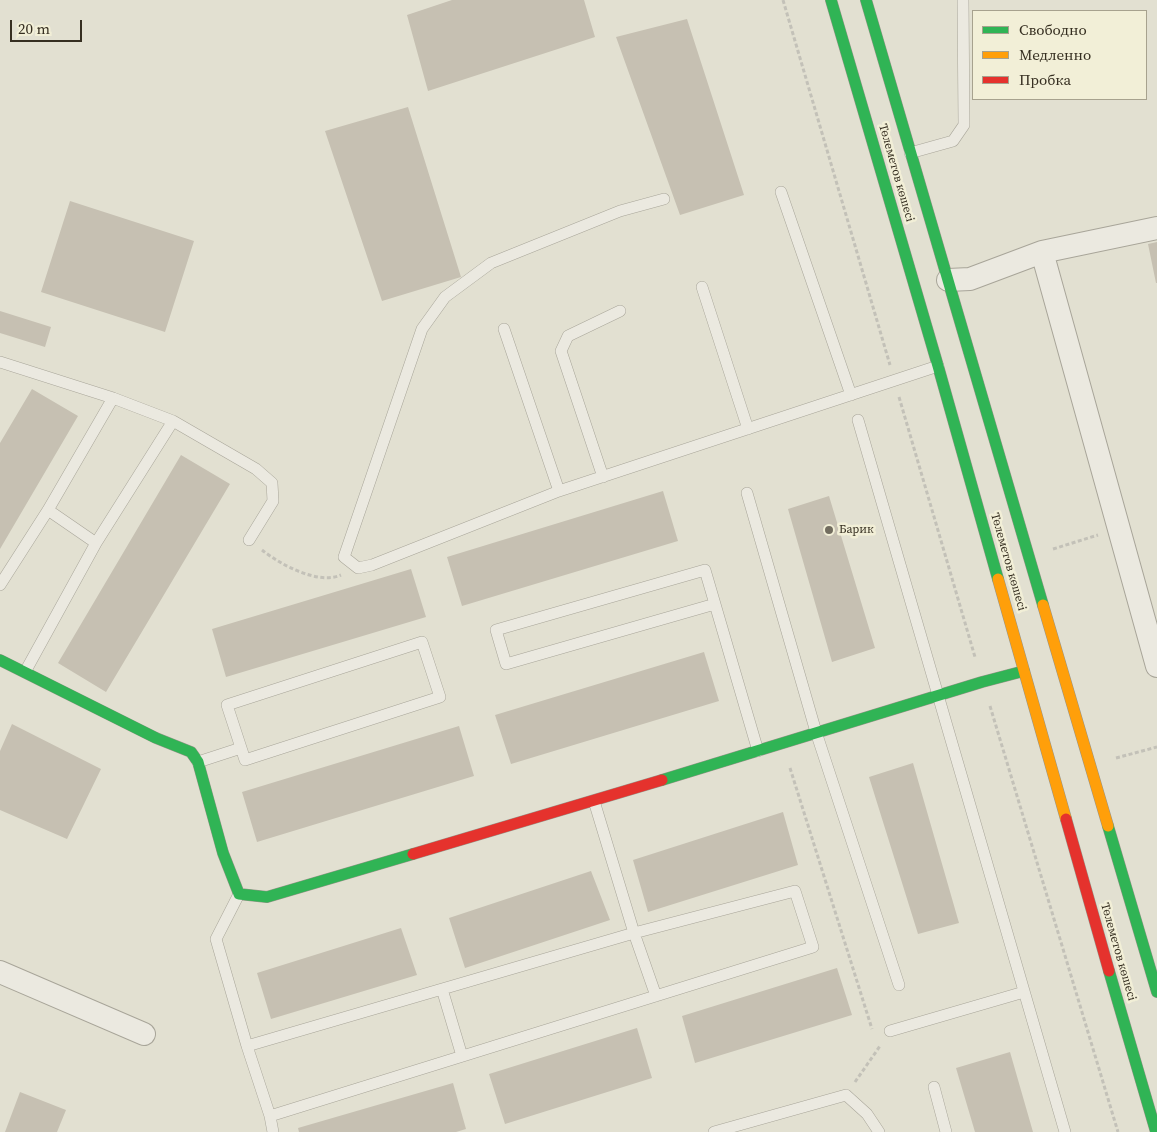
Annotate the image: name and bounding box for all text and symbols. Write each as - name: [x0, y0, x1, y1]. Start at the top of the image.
- scale bar: [12, 10, 85, 42]
- legend: [972, 10, 1147, 100]
- text: 20 m: [18, 18, 50, 39]
- text: Свободно: [1019, 19, 1087, 40]
- text: Медленно: [1019, 44, 1091, 65]
- text: Пробка: [1019, 69, 1071, 90]
- street label: Төлеметов көшесі: [875, 122, 917, 224]
- street label: Төлеметов көшесі: [987, 511, 1029, 613]
- place label: Барик: [839, 523, 874, 537]
- marker: Барик: [823, 524, 835, 536]
- street label: Төлеметов көшесі: [1097, 901, 1139, 1003]

